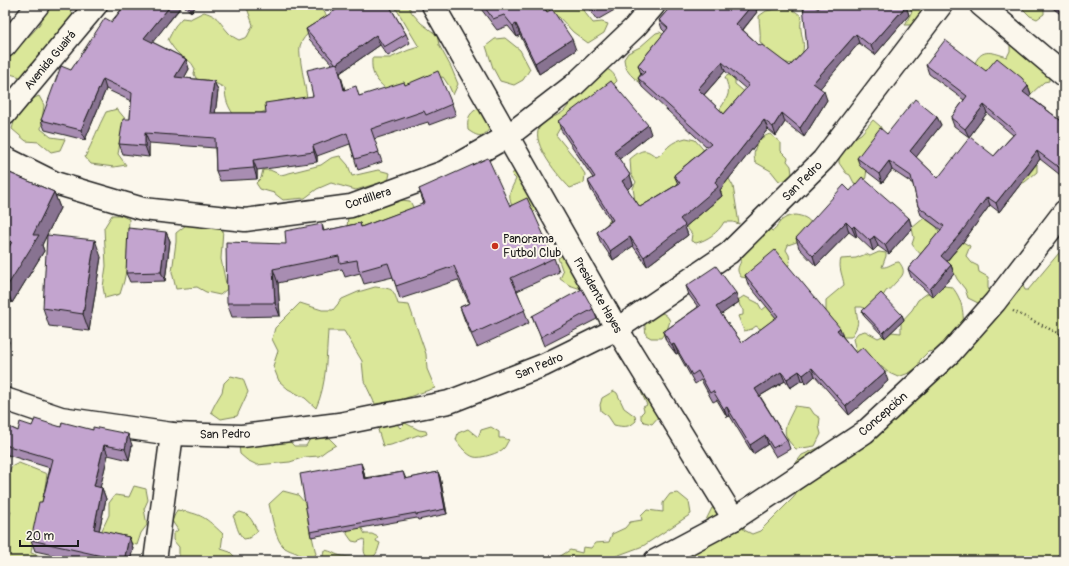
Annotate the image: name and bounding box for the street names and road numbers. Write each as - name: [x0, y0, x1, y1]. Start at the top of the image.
- street label: Avenida Guairá: [21, 27, 80, 93]
- street label: San Pedro: [779, 158, 826, 205]
- street label: Cordillera: [343, 184, 393, 213]
- street label: Presidente Hayes: [570, 255, 626, 336]
- street label: San Pedro: [513, 349, 566, 383]
- street label: Concepción: [856, 389, 911, 440]
- street label: San Pedro: [200, 427, 251, 442]

